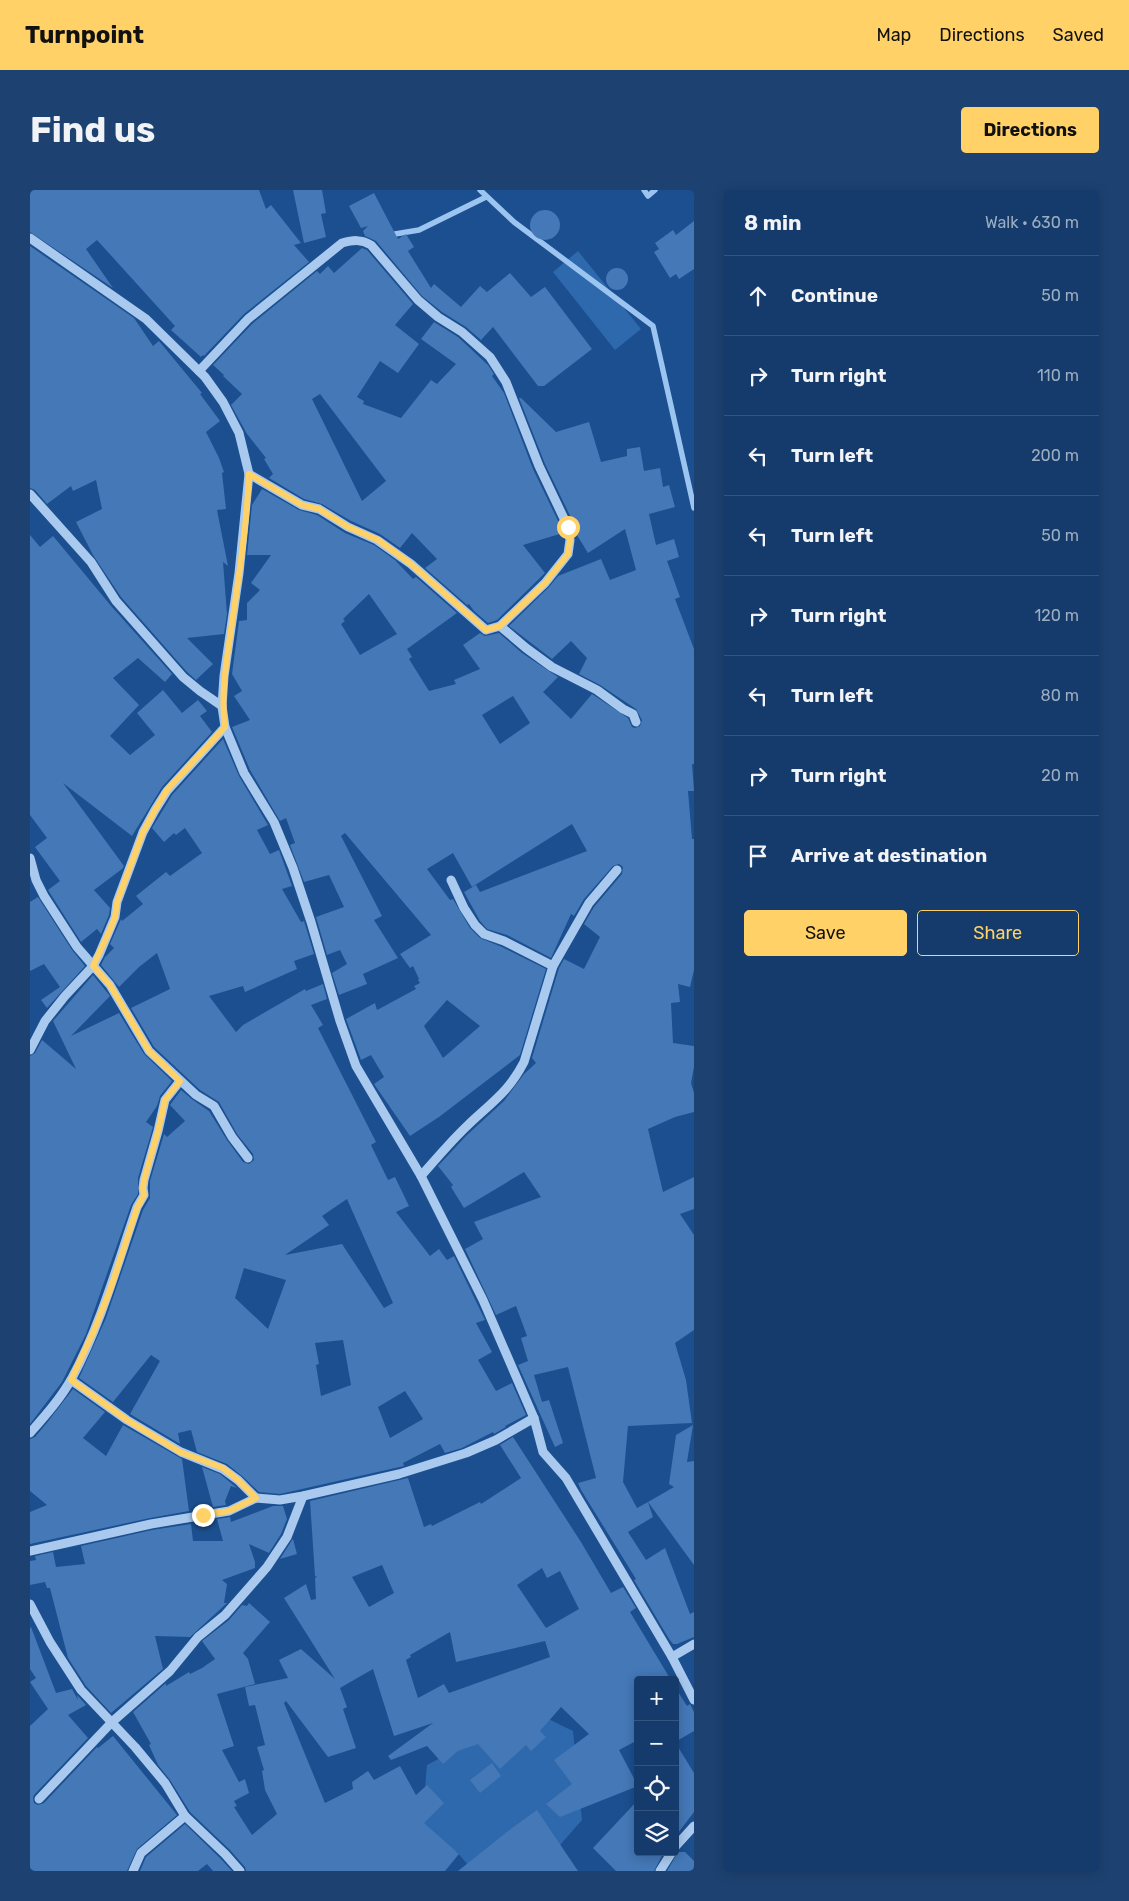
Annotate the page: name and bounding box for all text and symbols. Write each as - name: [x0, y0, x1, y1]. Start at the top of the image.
- text: Turnpoint: [25, 21, 144, 49]
- text: Map: [876, 24, 911, 46]
- text: Directions: [939, 24, 1025, 46]
- text: Saved: [1053, 24, 1104, 46]
- button: Directions: [961, 107, 1099, 153]
- text: Find us: [30, 109, 155, 151]
- text: 8 min: [744, 210, 801, 235]
- text: Walk · 630 m: [985, 213, 1079, 232]
- icon: ahead: [744, 282, 772, 310]
- text: Continue: [791, 284, 878, 307]
- text: 50 m: [1041, 286, 1079, 305]
- icon: right: [744, 362, 772, 390]
- text: Turn right: [791, 364, 886, 387]
- text: 110 m: [1037, 366, 1079, 385]
- icon: left: [744, 442, 772, 470]
- text: Turn left: [791, 444, 873, 467]
- text: 200 m: [1031, 446, 1079, 465]
- route start: [557, 516, 580, 539]
- icon: left: [744, 522, 772, 550]
- text: Turn left: [791, 524, 873, 547]
- text: 50 m: [1041, 526, 1079, 545]
- icon: right: [744, 602, 772, 630]
- text: Turn right: [791, 604, 886, 627]
- text: 120 m: [1034, 606, 1079, 625]
- icon: left: [744, 682, 772, 710]
- text: Turn left: [791, 684, 873, 707]
- text: 80 m: [1041, 686, 1079, 705]
- icon: right: [744, 762, 772, 790]
- text: Turn right: [791, 764, 886, 787]
- text: 20 m: [1041, 766, 1079, 785]
- icon: arrive: [744, 842, 772, 870]
- text: Arrive at destination: [791, 844, 987, 867]
- button: Save: [744, 910, 907, 956]
- button: Share: [917, 910, 1079, 956]
- route end: [192, 1504, 215, 1527]
- map controls: [634, 1676, 679, 1856]
- button: +: [634, 1676, 679, 1721]
- button: −: [634, 1721, 679, 1766]
- button: locate: [634, 1766, 679, 1811]
- button: layers: [634, 1811, 679, 1856]

